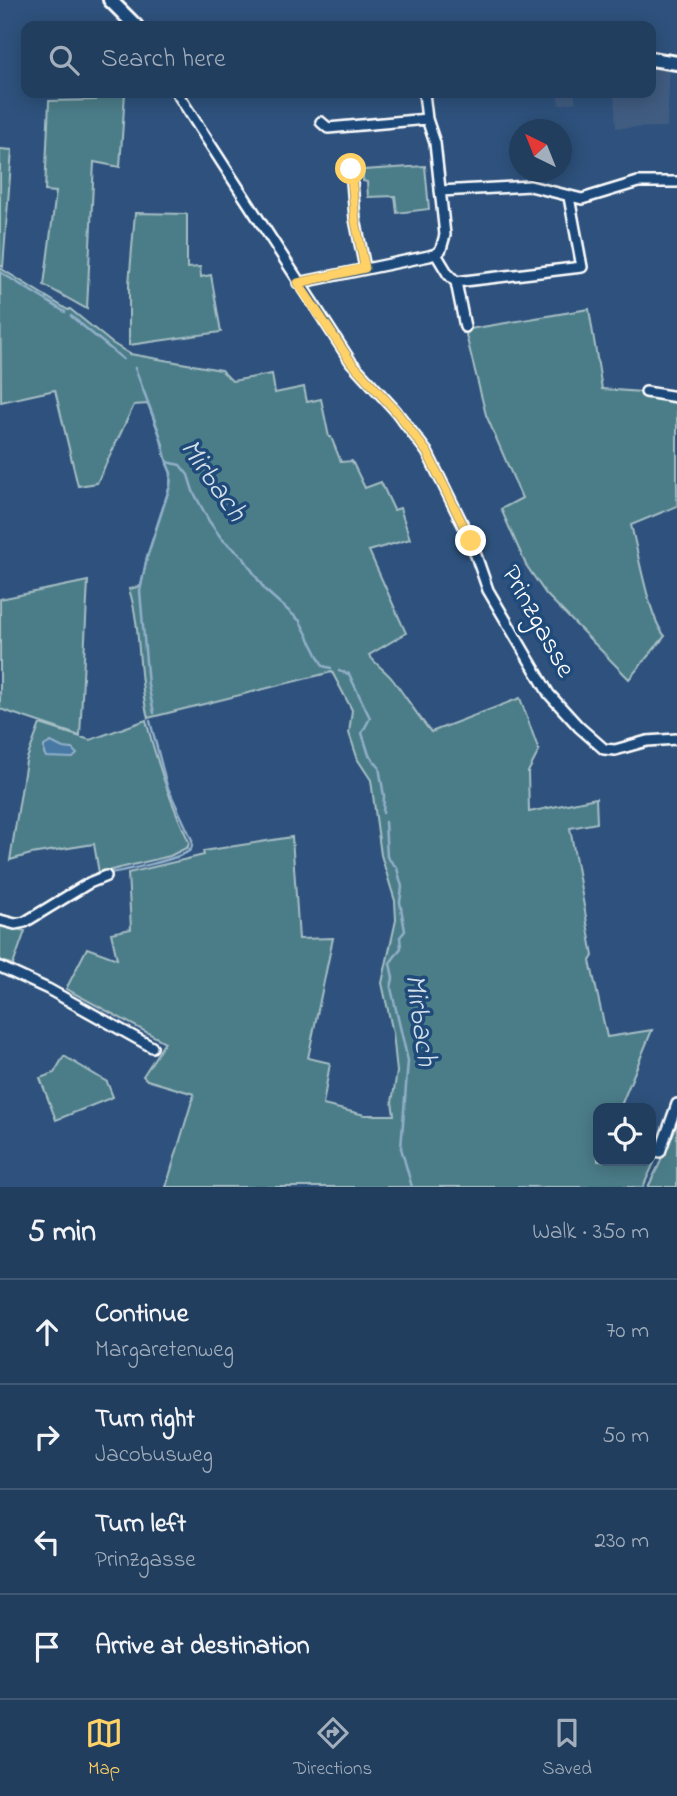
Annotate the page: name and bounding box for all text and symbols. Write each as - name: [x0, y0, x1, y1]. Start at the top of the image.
- search box: [21, 21, 656, 98]
- icon: search: [45, 41, 83, 79]
- text: Search here: [101, 41, 226, 79]
- north arrow: [509, 119, 572, 182]
- route start: [335, 153, 366, 184]
- water label: Mirbach: [167, 430, 257, 532]
- route end: [455, 525, 486, 556]
- street label: Prinzgasse: [489, 558, 585, 686]
- water label: Mirbach: [391, 971, 447, 1070]
- map controls: [593, 1103, 656, 1166]
- button: locate: [593, 1103, 656, 1166]
- text: 5 min: [28, 1211, 96, 1255]
- text: Walk · 350 m: [532, 1216, 649, 1249]
- text: Continue: [95, 1296, 188, 1334]
- icon: ahead: [28, 1313, 66, 1351]
- text: 70 m: [606, 1315, 649, 1348]
- text: Margaretenweg: [95, 1334, 234, 1367]
- text: Turn right: [95, 1401, 195, 1439]
- icon: right: [28, 1418, 66, 1456]
- text: 50 m: [602, 1420, 649, 1453]
- text: Jacobusweg: [95, 1439, 213, 1472]
- text: Turn left: [95, 1506, 186, 1544]
- icon: left: [28, 1523, 66, 1561]
- text: 230 m: [595, 1525, 649, 1558]
- text: Prinzgasse: [95, 1544, 196, 1577]
- icon: arrive: [28, 1628, 66, 1666]
- text: Arrive at destination: [95, 1628, 310, 1666]
- tab: Map: [85, 1714, 123, 1783]
- tab: Directions: [293, 1714, 372, 1783]
- tab: Saved: [542, 1714, 592, 1783]

